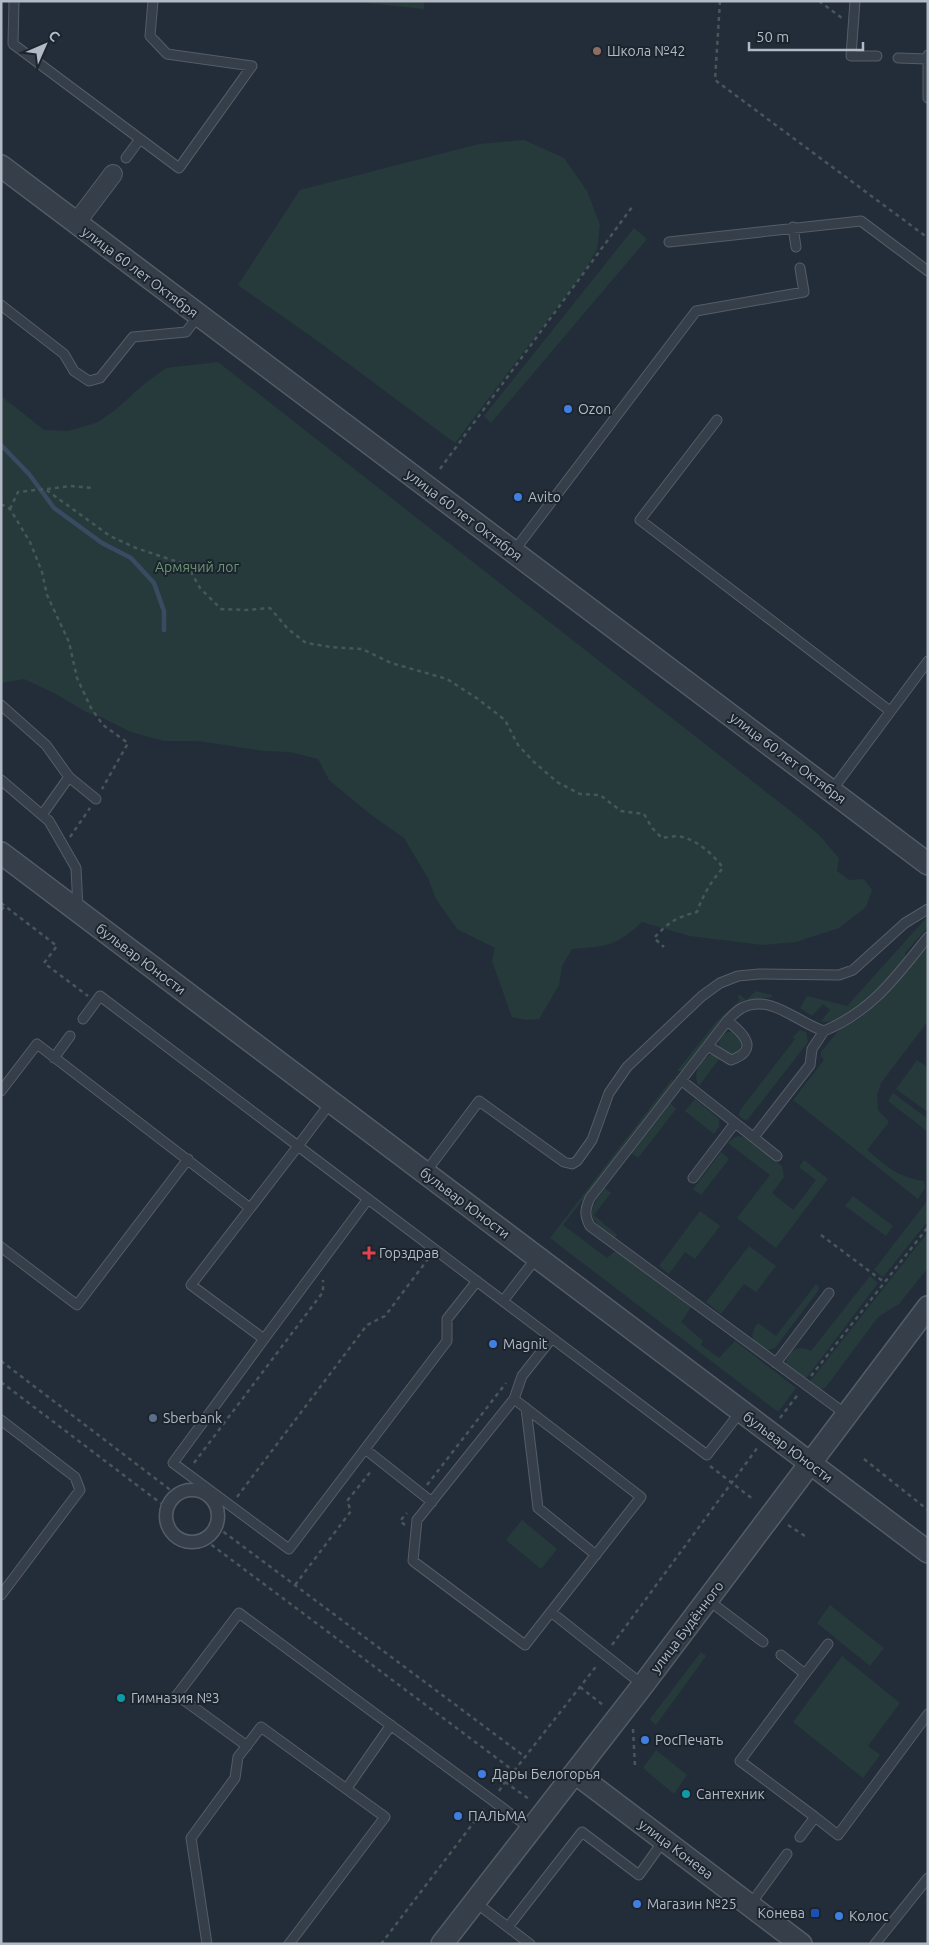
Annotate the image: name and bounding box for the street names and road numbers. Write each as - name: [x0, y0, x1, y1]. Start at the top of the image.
- street label: улица 60 лет Октября: [79, 223, 201, 321]
- street label: улица 60 лет Октября: [403, 466, 525, 564]
- street label: улица 60 лет Октября: [727, 709, 849, 807]
- street label: бульвар Юности: [93, 920, 189, 998]
- street label: бульвар Юности: [417, 1164, 513, 1242]
- street label: бульвар Юности: [740, 1408, 836, 1486]
- street label: улица Будённого: [647, 1578, 727, 1676]
- street label: улица Конева: [636, 1816, 716, 1882]

